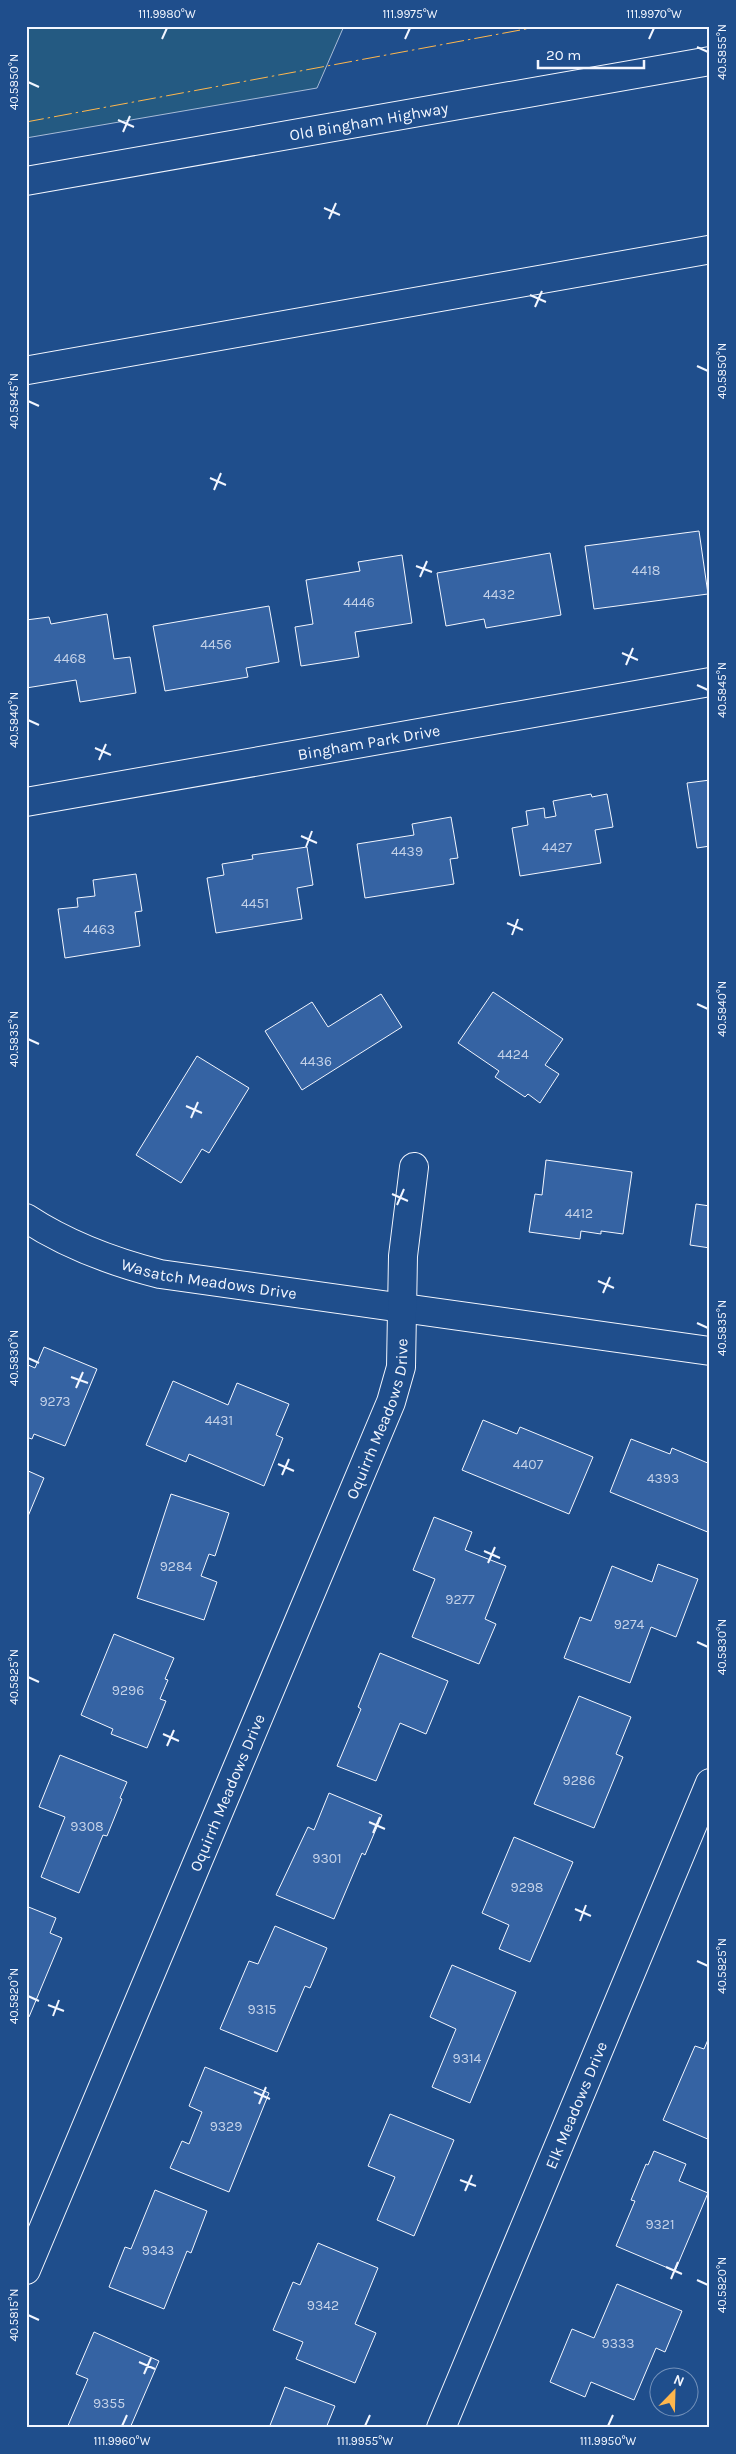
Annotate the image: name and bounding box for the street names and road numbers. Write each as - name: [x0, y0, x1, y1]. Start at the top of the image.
- street label: Old Bingham Highway: [288, 98, 450, 144]
- street label: Bingham Park Drive: [296, 720, 442, 764]
- street label: Wasatch Meadows Drive: [119, 1254, 298, 1303]
- street label: Oquirrh Meadows Drive: [342, 1338, 411, 1502]
- street label: Oquirrh Meadows Drive: [185, 1711, 268, 1874]
- street label: Elk Meadows Drive: [541, 2038, 611, 2172]

